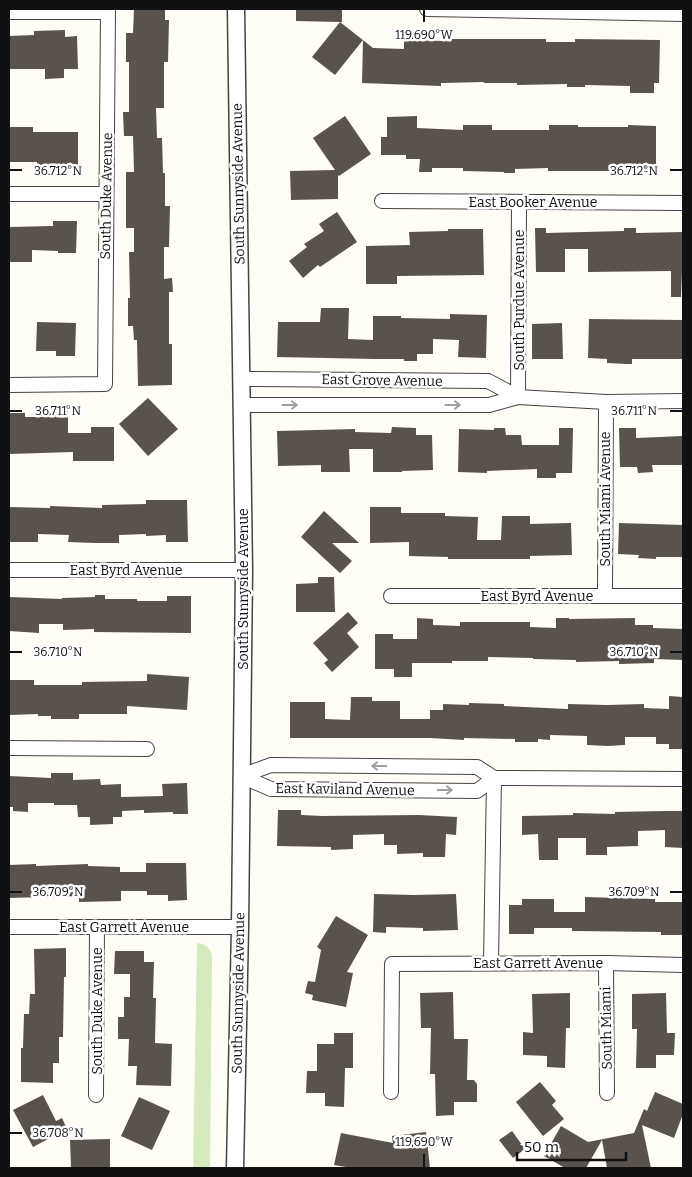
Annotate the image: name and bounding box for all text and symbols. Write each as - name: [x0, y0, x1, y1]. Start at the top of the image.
- text: 119.690°W: [395, 28, 453, 42]
- street label: South Sunnyside Avenue: [229, 103, 248, 265]
- street label: South Duke Avenue: [97, 132, 116, 260]
- text: 36.712°N: [34, 164, 83, 178]
- text: 36.712°N: [610, 164, 659, 178]
- street label: East Booker Avenue: [469, 194, 597, 211]
- street label: South Purdue Avenue: [511, 230, 528, 370]
- street label: East Grove Avenue: [321, 371, 443, 390]
- one-way arrow: [282, 400, 298, 410]
- one-way arrow: [444, 400, 460, 410]
- text: 36.711°N: [35, 404, 81, 418]
- text: 36.711°N: [611, 404, 657, 418]
- street label: South Miami Avenue: [597, 431, 614, 567]
- street label: South Sunnyside Avenue: [235, 508, 252, 670]
- street label: East Byrd Avenue: [70, 562, 182, 579]
- street label: East Byrd Avenue: [481, 588, 593, 605]
- text: 36.710°N: [33, 645, 83, 659]
- text: 36.710°N: [609, 645, 659, 659]
- one-way arrow: [371, 761, 387, 771]
- street label: East Kaviland Avenue: [275, 780, 415, 799]
- one-way arrow: [436, 785, 452, 795]
- text: 36.709°N: [33, 885, 84, 899]
- text: 36.709°N: [609, 885, 660, 899]
- street label: South Sunnyside Avenue: [229, 912, 248, 1074]
- street label: East Garrett Avenue: [59, 919, 189, 936]
- street label: South Duke Avenue: [89, 947, 106, 1075]
- street label: East Garrett Avenue: [473, 955, 603, 972]
- street label: South Miami: [597, 986, 616, 1070]
- text: 36.708°N: [32, 1126, 84, 1140]
- scale bar: [517, 1130, 626, 1162]
- text: 119.690°W: [395, 1135, 453, 1149]
- text: 50 m: [524, 1138, 560, 1156]

